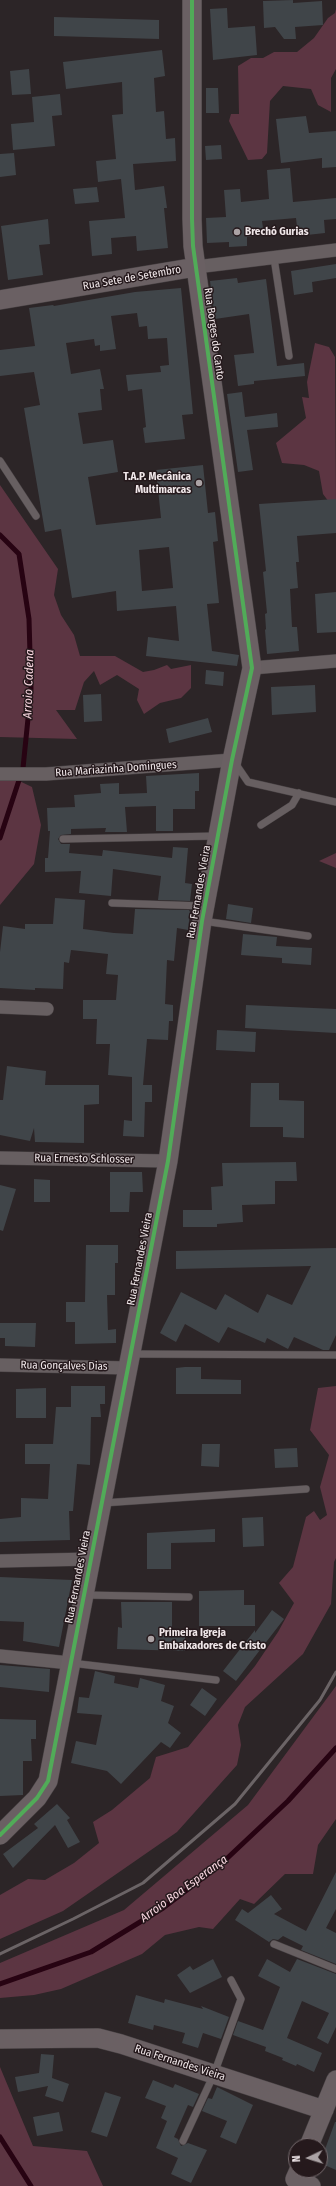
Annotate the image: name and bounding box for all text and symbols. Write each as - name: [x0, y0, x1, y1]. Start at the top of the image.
- place label: Brechó Gurias: [245, 225, 308, 239]
- marker: Brechó Gurias: [232, 227, 242, 237]
- street label: Rua Sete de Setembro: [82, 263, 182, 293]
- street label: Rua Borges do Canto: [201, 287, 227, 381]
- place label: T.A.P. Mecânica Multimarcas: [123, 470, 191, 496]
- marker: T.A.P. Mecânica Multimarcas: [194, 478, 204, 488]
- water label: Arroio Cadena: [21, 649, 37, 719]
- street label: Rua Mariazinha Domingues: [55, 758, 177, 780]
- street label: Rua Fernandes Vieira: [184, 844, 214, 940]
- street label: Rua Ernesto Schlosser: [34, 1152, 134, 1166]
- street label: Rua Fernandes Vieira: [125, 1211, 155, 1307]
- street label: Rua Gonçalves Dias: [20, 1359, 108, 1373]
- street label: Rua Fernandes Vieira: [63, 1529, 93, 1625]
- place label: Primeira Igreja Embaixadores de Cristo: [159, 1626, 266, 1652]
- marker: Primeira Igreja Embaixadores de Cristo: [146, 1634, 156, 1644]
- water label: Arroio Boa Esperança: [137, 1852, 231, 1926]
- street label: Rua Fernandes Vieira: [133, 2042, 227, 2084]
- north arrow: [288, 2138, 328, 2178]
- text: N: [290, 2155, 303, 2163]

